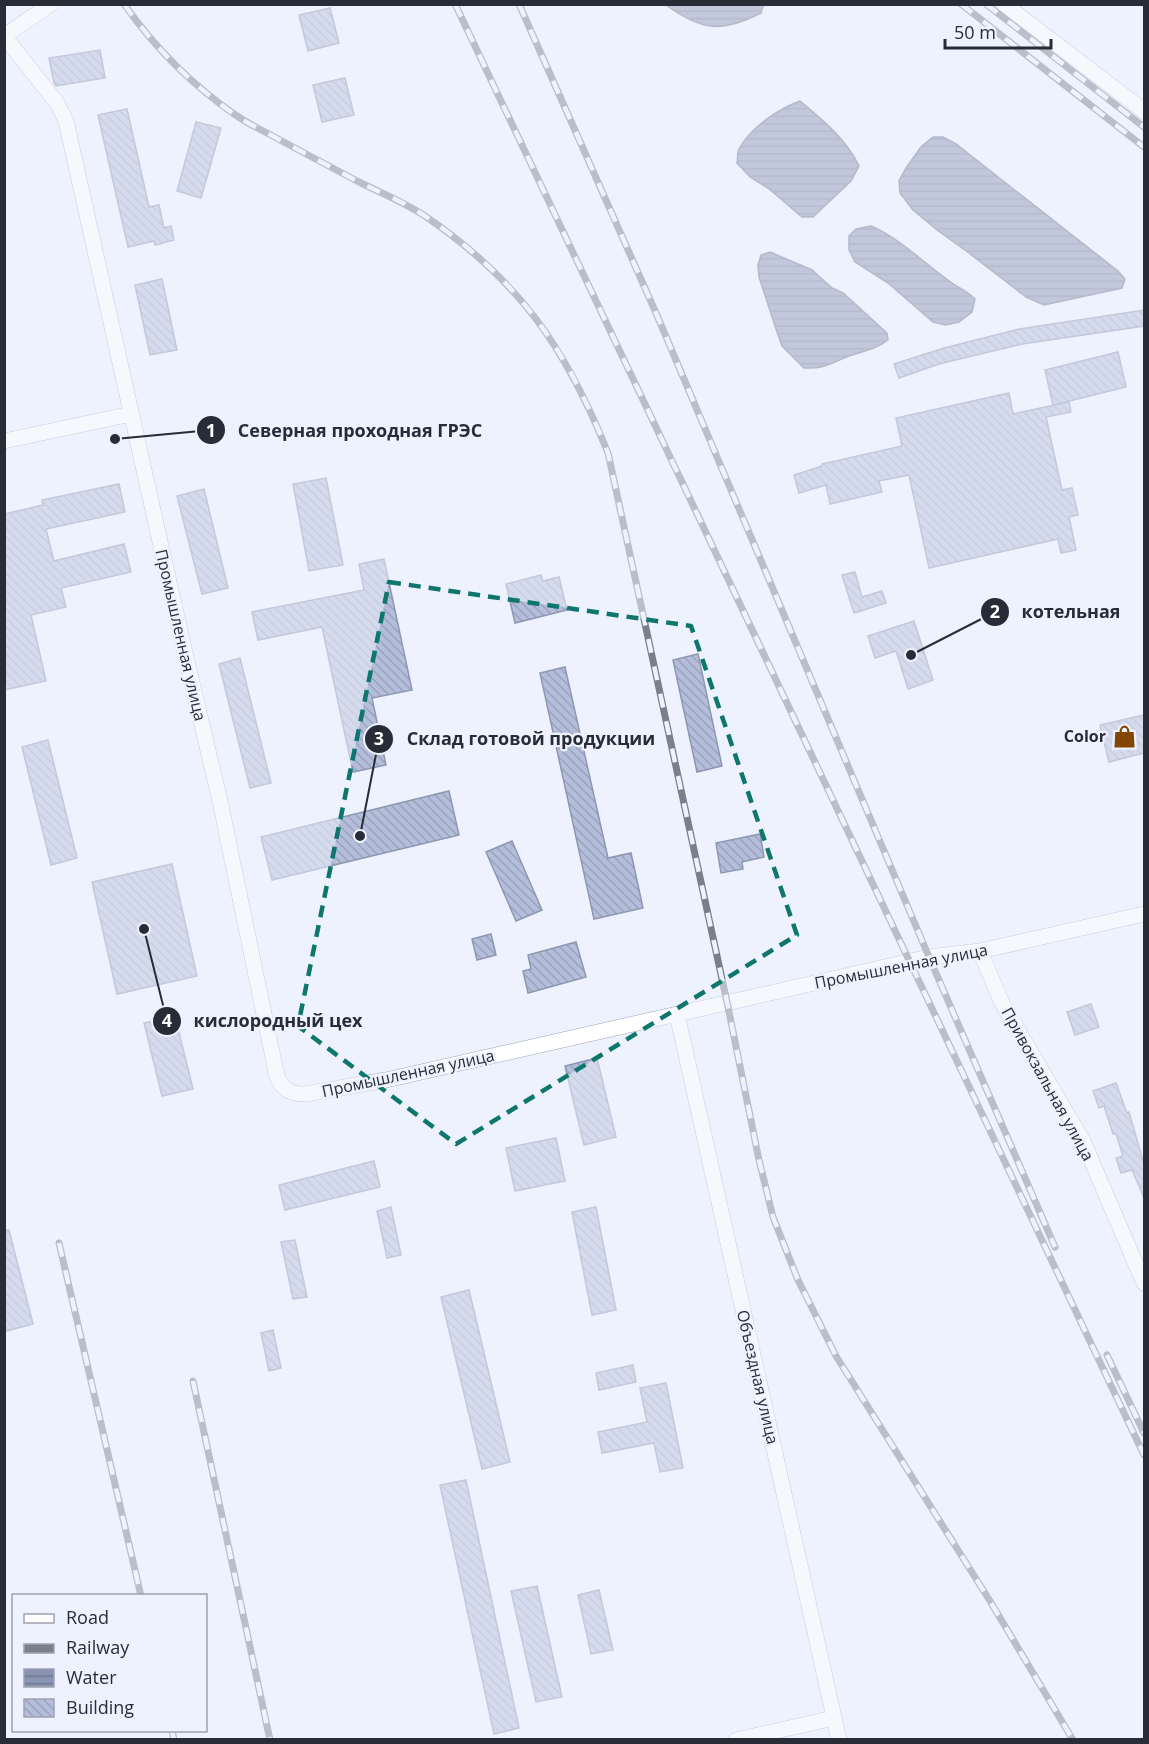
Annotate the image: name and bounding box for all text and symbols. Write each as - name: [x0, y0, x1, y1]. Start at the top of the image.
- scale bar: [945, 12, 1052, 50]
- text: 50 m: [954, 20, 996, 44]
- callout: Северная проходная ГРЭС: [196, 412, 494, 448]
- text: 1: [206, 418, 216, 442]
- text: Северная проходная ГРЭС: [238, 418, 482, 442]
- street label: Промышленная улица: [151, 547, 211, 723]
- callout: котельная: [980, 594, 1133, 630]
- text: 2: [990, 599, 1000, 623]
- text: котельная: [1022, 599, 1121, 623]
- callout: Склад готовой продукции: [364, 721, 667, 757]
- shop icon: Color: [1111, 723, 1137, 749]
- place label: Color: [1064, 725, 1106, 747]
- text: 3: [374, 726, 384, 750]
- text: Склад готовой продукции: [407, 726, 655, 750]
- street label: Промышленная улица: [813, 938, 989, 994]
- callout: кислородный цех: [152, 1003, 374, 1039]
- street label: Привокзальная улица: [997, 1003, 1099, 1165]
- text: 4: [162, 1008, 172, 1032]
- text: кислородный цех: [194, 1008, 363, 1032]
- street label: Промышленная улица: [320, 1044, 496, 1102]
- street label: Объездная улица: [732, 1308, 784, 1446]
- legend: [12, 1594, 207, 1732]
- text: Road: [66, 1605, 109, 1629]
- text: Railway: [66, 1635, 130, 1659]
- text: Water: [66, 1665, 117, 1689]
- text: Building: [66, 1695, 134, 1719]

